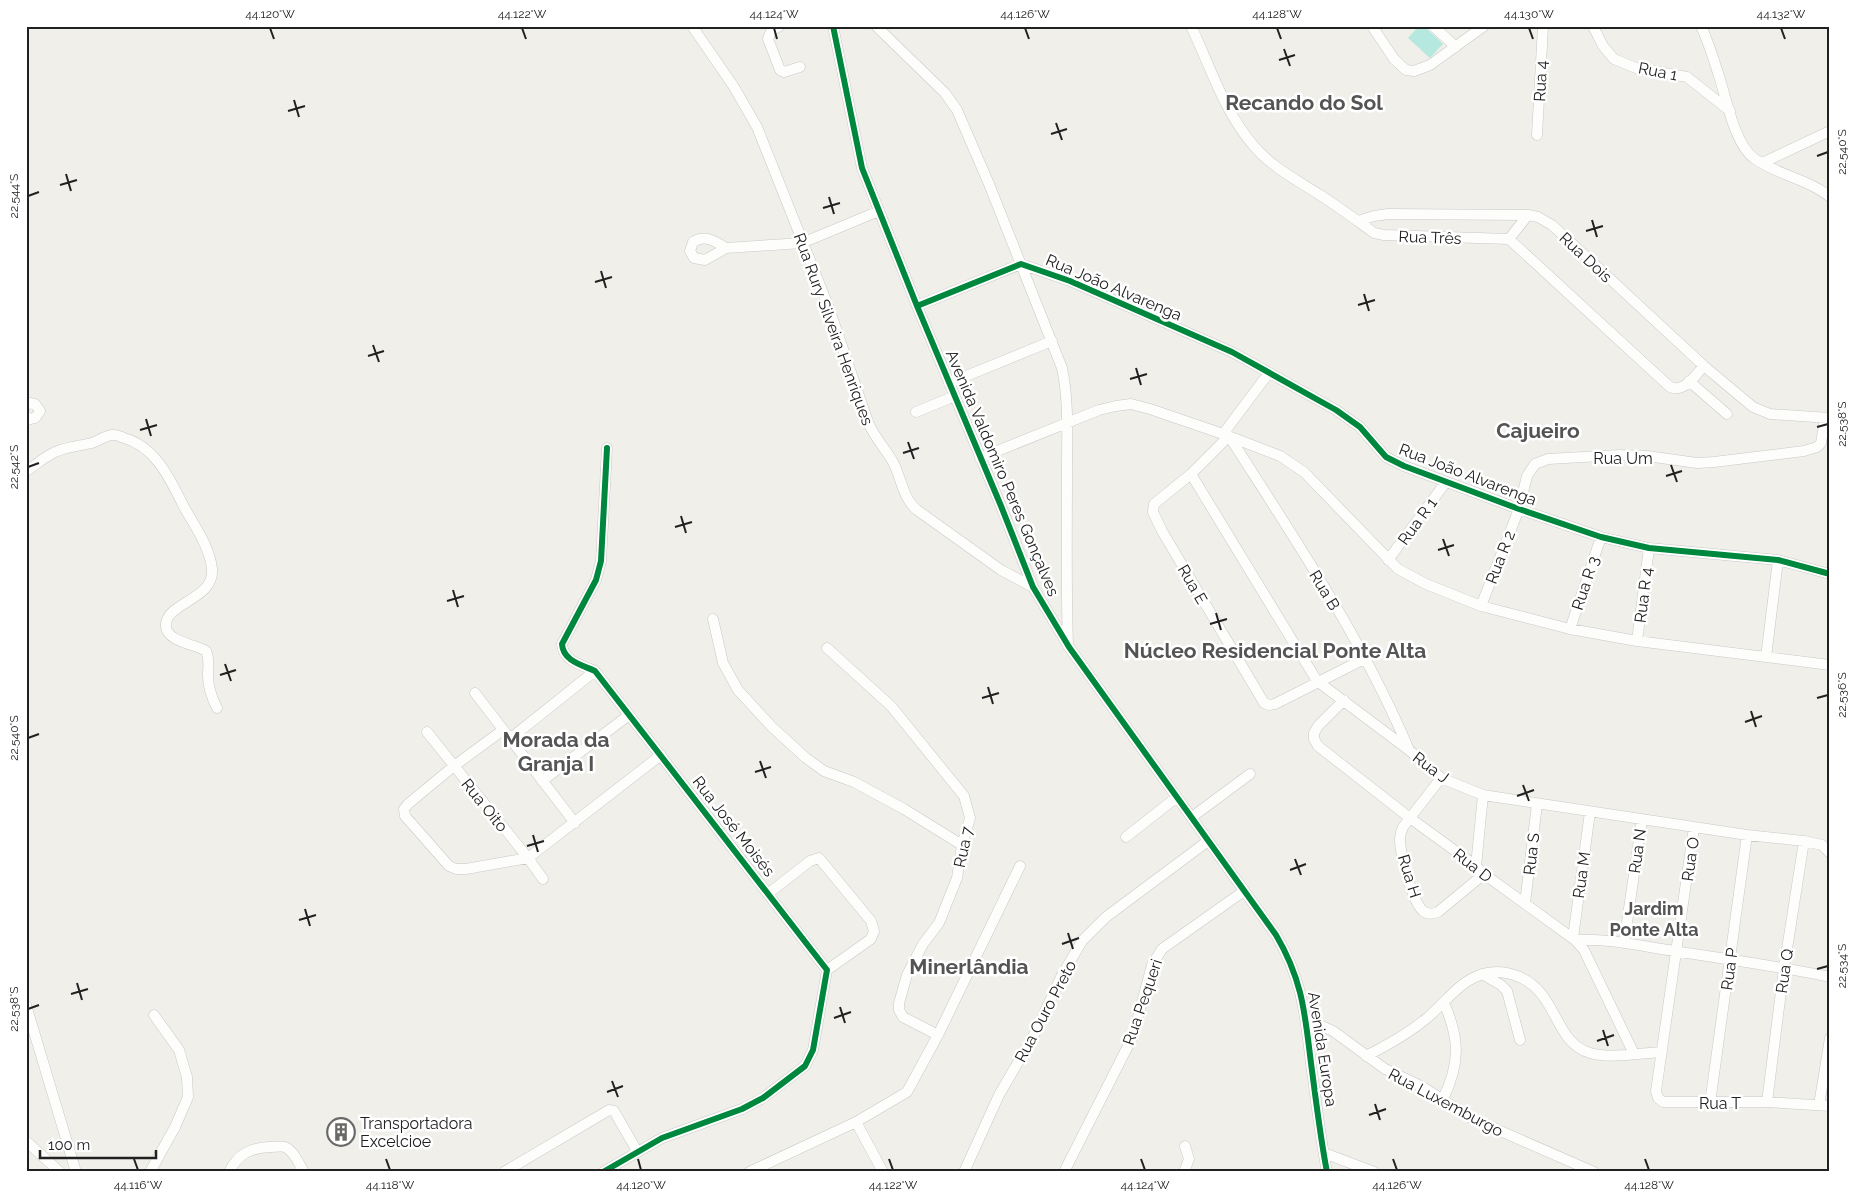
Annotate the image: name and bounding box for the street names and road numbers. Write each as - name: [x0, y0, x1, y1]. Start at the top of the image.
- street label: Rua 1: [1637, 58, 1679, 85]
- street label: Rua 4: [1530, 60, 1551, 102]
- street label: Rua Três: [1398, 227, 1462, 248]
- street label: Rua Dois: [1555, 228, 1616, 287]
- street label: Rua Rury Silveira Henriques: [790, 230, 877, 428]
- street label: Rua João Alvarenga: [1043, 250, 1185, 325]
- street label: Avenida Valdomiro Peres Gonçalves: [942, 347, 1063, 599]
- street label: Rua João Alvarenga: [1396, 439, 1539, 509]
- street label: Rua Um: [1593, 449, 1653, 468]
- street label: Rua R 1: [1394, 494, 1441, 549]
- street label: Rua R 2: [1482, 528, 1519, 586]
- street label: Rua R 3: [1568, 554, 1603, 613]
- street label: Rua E: [1174, 561, 1212, 608]
- street label: Rua R 4: [1631, 566, 1656, 624]
- street label: Rua B: [1305, 567, 1344, 614]
- street label: Rua J: [1409, 748, 1452, 787]
- street label: Rua José Moisés: [688, 772, 779, 881]
- street label: Rua Oito: [457, 775, 512, 836]
- street label: Rua 7: [950, 825, 977, 869]
- street label: Rua N: [1625, 827, 1650, 875]
- street label: Rua S: [1519, 832, 1544, 876]
- street label: Rua O: [1678, 836, 1703, 883]
- street label: Rua D: [1449, 844, 1496, 886]
- street label: Rua M: [1569, 851, 1594, 900]
- street label: Rua H: [1394, 852, 1425, 900]
- street label: Rua P: [1717, 947, 1742, 991]
- street label: Rua Q: [1772, 948, 1797, 994]
- street label: Rua Ouro Preto: [1011, 957, 1080, 1065]
- street label: Rua Pequeri: [1119, 957, 1166, 1048]
- street label: Avenida Europa: [1304, 990, 1341, 1108]
- street label: Rua Luxemburgo: [1385, 1064, 1506, 1141]
- street label: Rua T: [1699, 1094, 1741, 1113]

